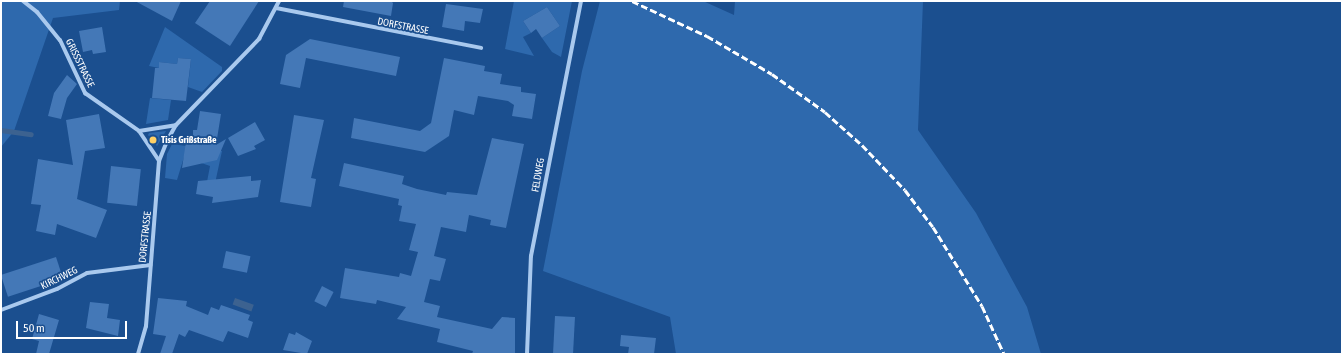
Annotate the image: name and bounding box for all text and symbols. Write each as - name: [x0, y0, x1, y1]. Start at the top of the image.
- street label: DORFSTRASSE: [377, 15, 429, 37]
- street label: GRISSSTRASSE: [63, 37, 97, 89]
- place label: Tisis Grißstraße: [161, 134, 217, 146]
- marker: Tisis Grißstraße: [148, 135, 158, 145]
- street label: FELDWEG: [529, 157, 547, 193]
- street label: DORFSTRASSE: [136, 211, 154, 263]
- street label: KIRCHWEG: [39, 264, 79, 292]
- scale bar: [18, 313, 129, 339]
- text: 50 m: [23, 321, 45, 335]

